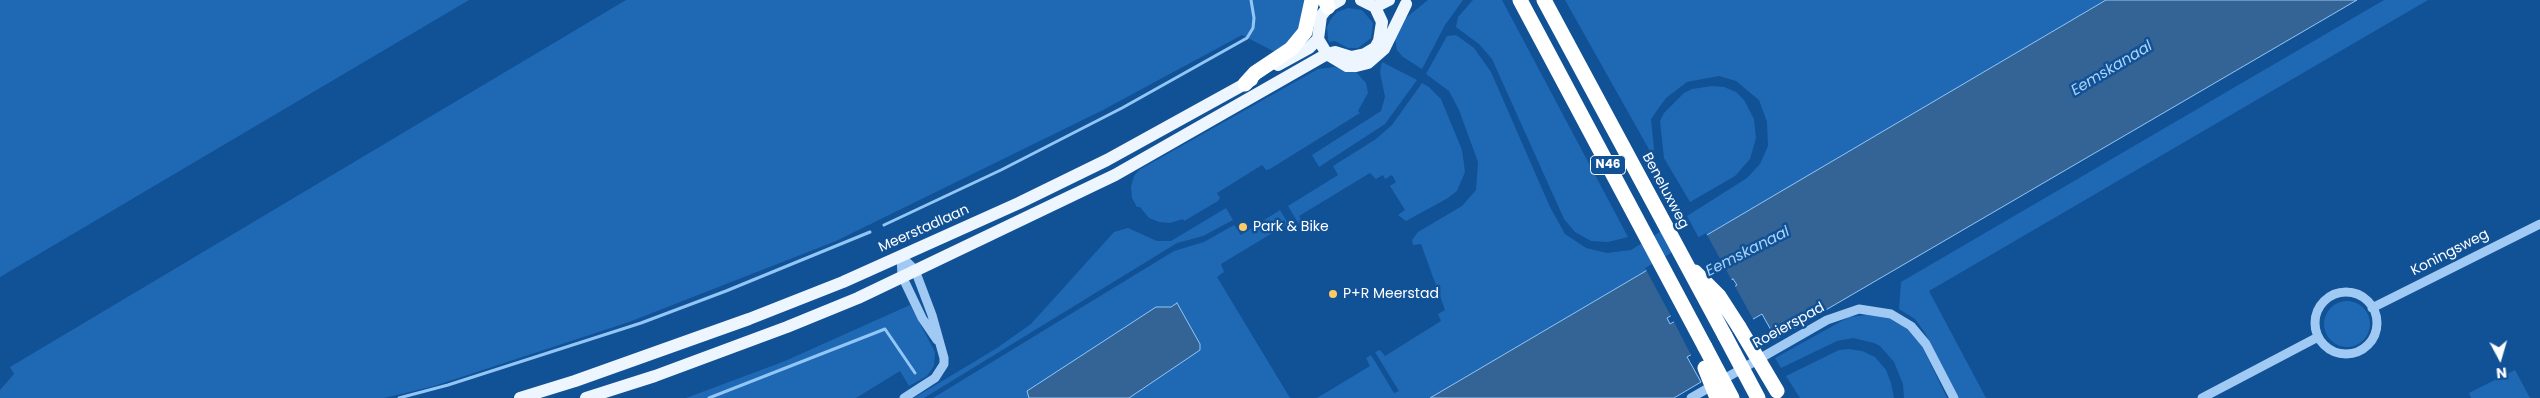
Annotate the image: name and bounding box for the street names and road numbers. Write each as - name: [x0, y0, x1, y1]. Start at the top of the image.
- street label: Beneluxweg: [1638, 150, 1692, 232]
- road number: N46: [1590, 156, 1626, 174]
- street label: Meerstadlaan: [876, 202, 972, 256]
- street label: Koningsweg: [2408, 226, 2492, 280]
- street label: Roeierspad: [1750, 299, 1828, 353]

